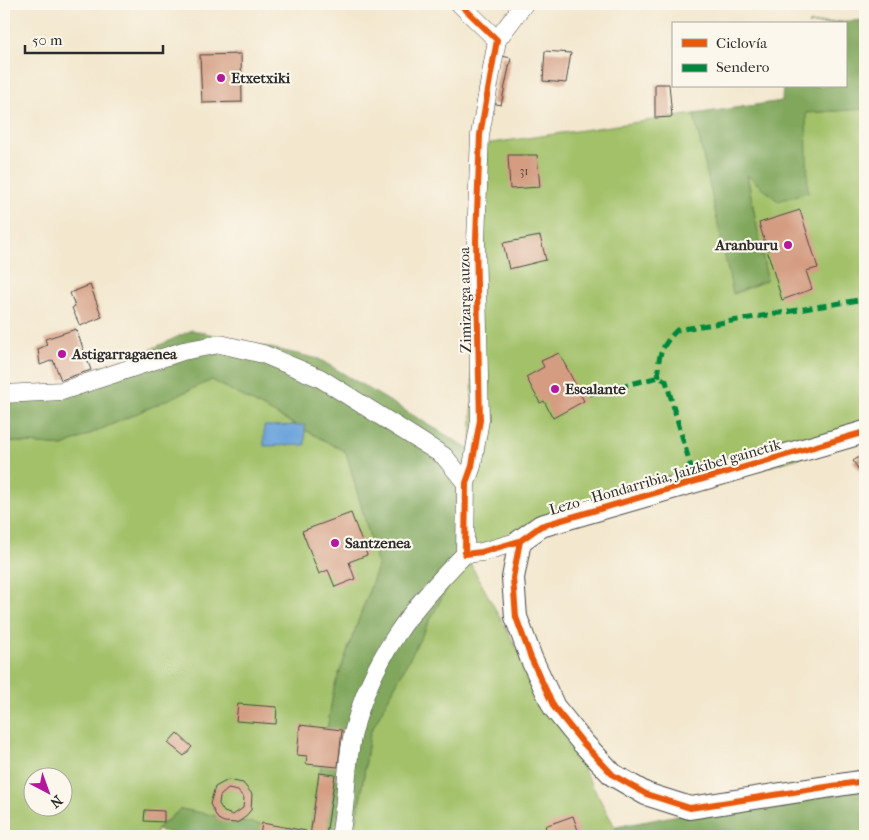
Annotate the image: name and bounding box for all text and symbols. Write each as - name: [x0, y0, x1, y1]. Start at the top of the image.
- scale bar: [25, 22, 162, 54]
- legend: [672, 22, 846, 88]
- text: 50 m: [32, 31, 63, 49]
- text: Ciclovía: [716, 34, 768, 52]
- text: Sendero: [716, 58, 770, 76]
- place label: Etxetxiki: [231, 69, 291, 87]
- marker: Etxetxiki: [215, 72, 227, 84]
- house number: 31: [519, 164, 529, 178]
- place label: Aranburu: [714, 236, 779, 254]
- marker: Aranburu: [782, 239, 794, 251]
- street label: Zimizarga auzoa: [455, 246, 475, 353]
- place label: Astigarragaenea: [71, 345, 178, 363]
- marker: Astigarragaenea: [56, 348, 68, 360]
- place label: Escalante: [565, 380, 626, 398]
- marker: Escalante: [549, 383, 561, 395]
- street label: Lezo – Hondarribia, Jaizkibel gainetik: [547, 435, 783, 519]
- place label: Santzenea: [345, 534, 412, 552]
- marker: Santzenea: [329, 537, 341, 549]
- north arrow: [22, 768, 72, 818]
- text: N: [46, 792, 66, 812]

